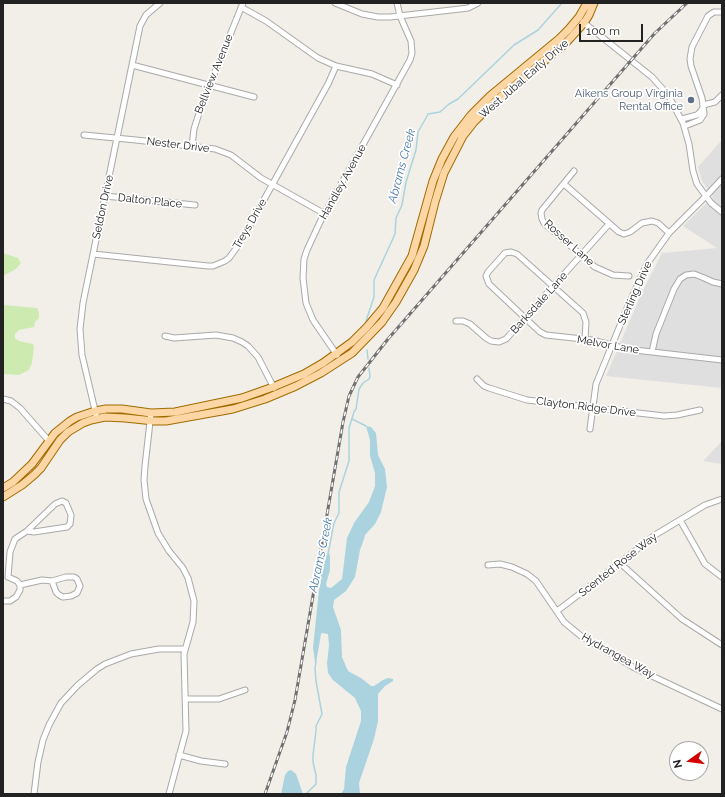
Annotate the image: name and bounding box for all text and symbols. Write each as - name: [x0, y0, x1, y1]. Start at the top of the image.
- scale bar: [581, 16, 645, 42]
- text: 100 m: [586, 24, 620, 38]
- street label: Bellview Avenue: [192, 32, 236, 116]
- street label: West Jubal Early Drive: [477, 37, 571, 121]
- place label: Aikens Group Virginia Rental Office: [575, 87, 683, 113]
- marker: Aikens Group Virginia Rental Office: [686, 95, 696, 105]
- water label: Abrams Creek: [385, 127, 419, 205]
- street label: Nester Drive: [146, 135, 210, 155]
- street label: Handley Avenue: [317, 142, 369, 222]
- street label: Seldon Drive: [90, 174, 116, 240]
- street label: Dalton Place: [117, 191, 183, 211]
- street label: Treys Drive: [230, 197, 270, 251]
- street label: Rosser Lane: [541, 217, 597, 269]
- street label: Sterling Drive: [615, 259, 655, 327]
- street label: Barksdale Lane: [508, 269, 570, 337]
- street label: Melvor Lane: [576, 333, 640, 357]
- street label: Clayton Ridge Drive: [535, 394, 637, 420]
- water label: Abrams Creek: [306, 516, 336, 594]
- street label: Scented Rose Way: [576, 530, 660, 600]
- street label: Hydrangea Way: [579, 630, 657, 682]
- north arrow: [669, 741, 709, 781]
- text: N: [671, 758, 685, 769]

